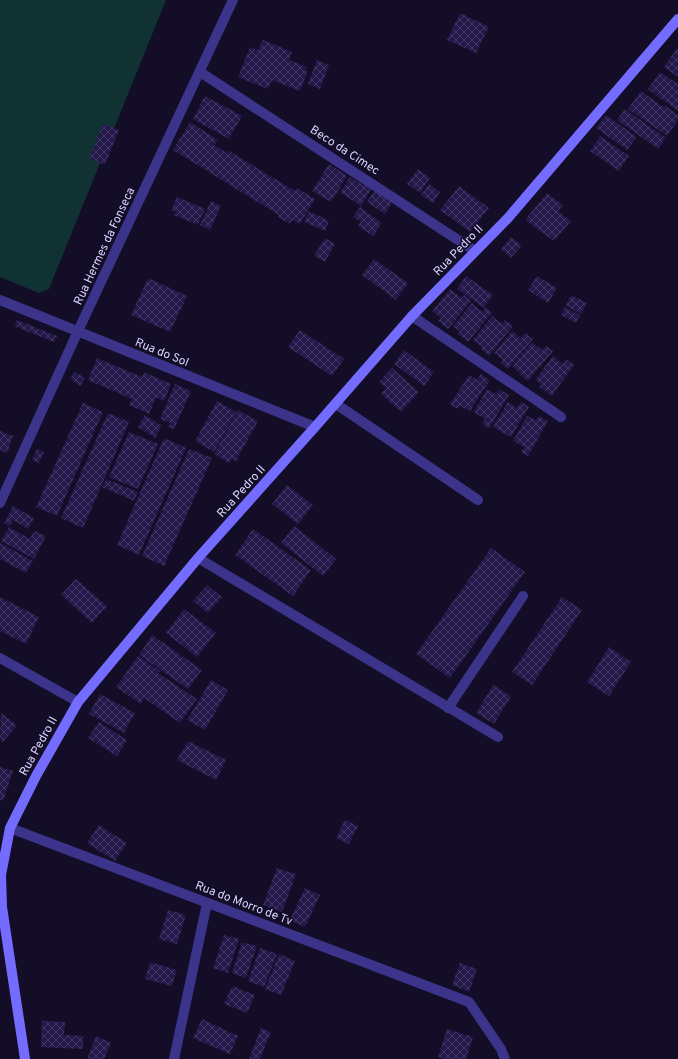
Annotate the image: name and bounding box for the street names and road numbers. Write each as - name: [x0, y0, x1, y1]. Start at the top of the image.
- street label: Beco da Cimec: [307, 122, 382, 179]
- street label: Rua Hermes da Fonseca: [71, 185, 139, 308]
- street label: Rua Pedro II: [430, 222, 487, 280]
- street label: Rua do Sol: [132, 335, 191, 371]
- street label: Rua Pedro II: [214, 462, 270, 521]
- street label: Rua Pedro II: [16, 714, 62, 779]
- street label: Rua do Morro de Tv: [193, 878, 295, 930]

